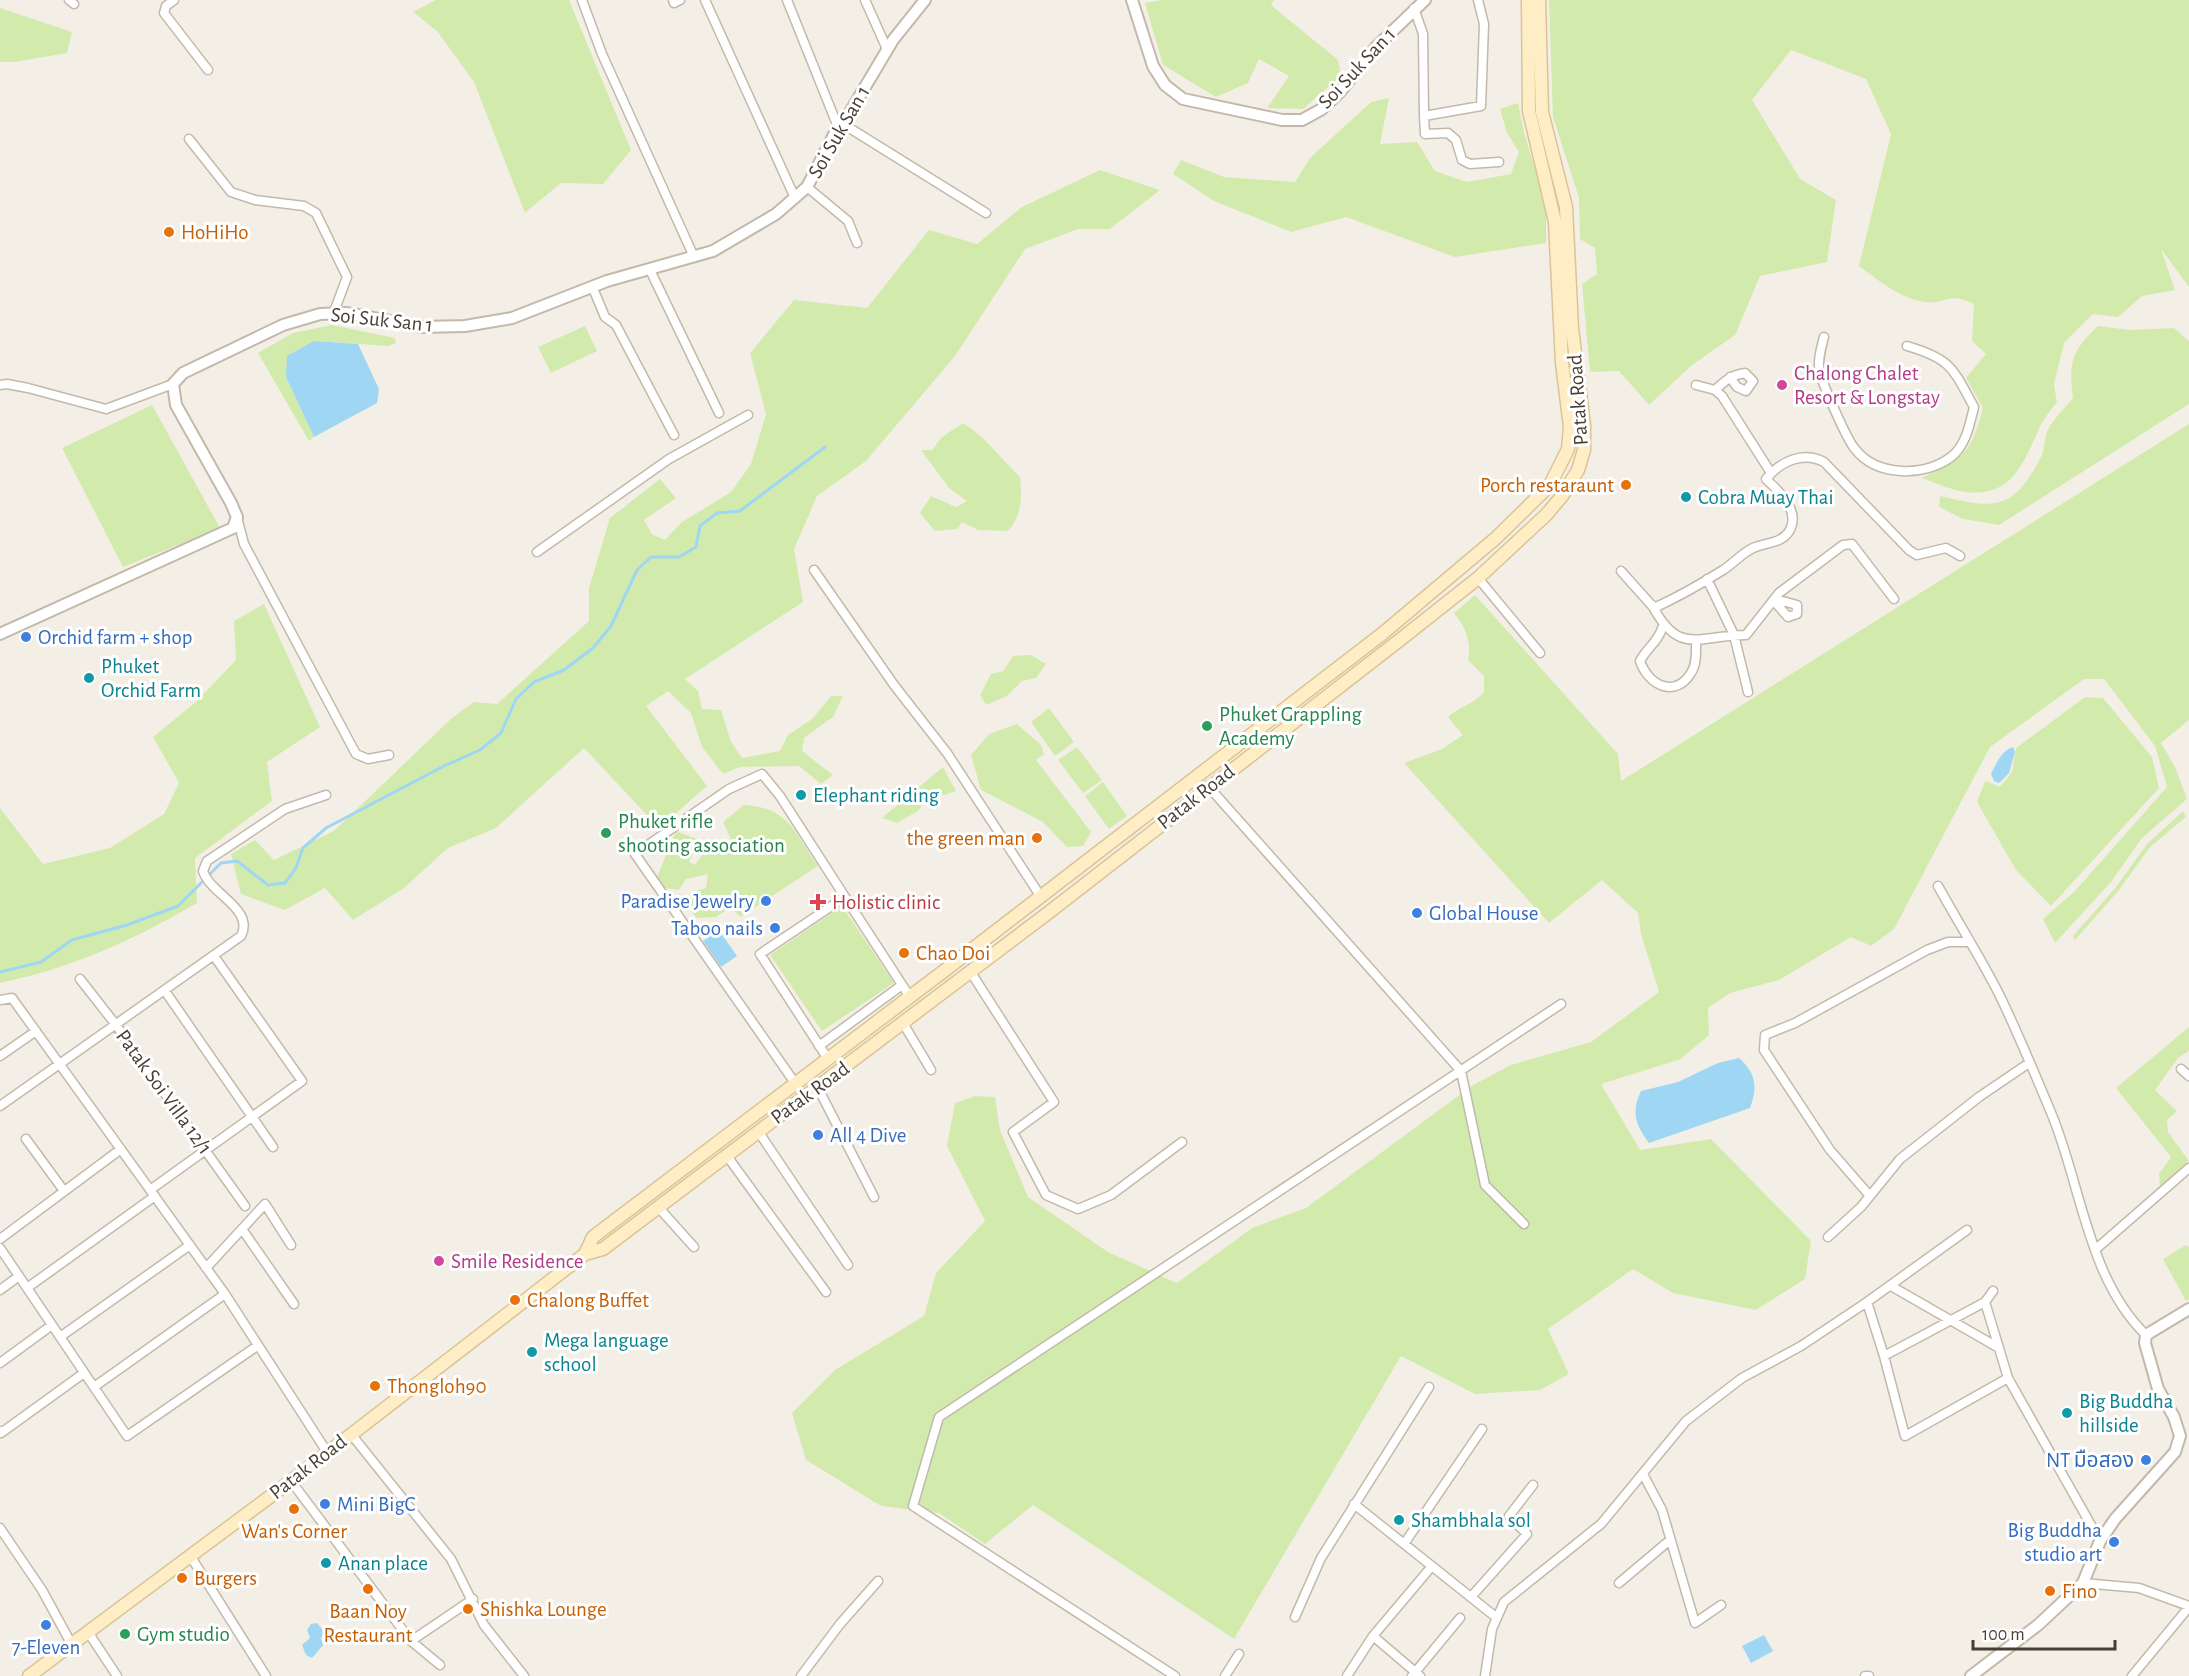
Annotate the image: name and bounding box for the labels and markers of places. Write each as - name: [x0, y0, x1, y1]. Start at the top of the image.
- place label: HoHiHo: [181, 222, 249, 243]
- marker: HoHiHo: [162, 225, 176, 239]
- place label: Chalong Chalet Resort & Longstay: [1794, 363, 1940, 408]
- marker: Chalong Chalet Resort & Longstay: [1775, 378, 1789, 392]
- place label: Porch restaraunt: [1480, 475, 1614, 496]
- marker: Porch restaraunt: [1619, 478, 1633, 492]
- place label: Cobra Muay Thai: [1698, 487, 1834, 508]
- marker: Cobra Muay Thai: [1679, 490, 1693, 504]
- place label: Orchid farm + shop: [38, 627, 192, 648]
- marker: Orchid farm + shop: [19, 630, 33, 644]
- place label: Phuket Orchid Farm: [101, 656, 201, 701]
- marker: Phuket Orchid Farm: [82, 671, 96, 685]
- place label: Phuket Grappling Academy: [1219, 704, 1363, 749]
- marker: Phuket Grappling Academy: [1200, 719, 1214, 733]
- place label: Elephant riding: [813, 785, 940, 806]
- marker: Elephant riding: [794, 788, 808, 802]
- place label: Phuket rifle shooting association: [618, 811, 785, 856]
- marker: Phuket rifle shooting association: [599, 826, 613, 840]
- place label: the green man: [906, 828, 1025, 849]
- marker: the green man: [1030, 831, 1044, 845]
- place label: Paradise Jewelry: [621, 891, 754, 912]
- place label: Holistic clinic: [832, 892, 940, 913]
- marker: Holistic clinic: [809, 893, 827, 911]
- marker: Paradise Jewelry: [759, 894, 773, 908]
- place label: Global House: [1429, 903, 1538, 924]
- marker: Global House: [1410, 906, 1424, 920]
- place label: Taboo nails: [671, 918, 763, 939]
- marker: Taboo nails: [768, 921, 782, 935]
- place label: Chao Doi: [916, 943, 990, 964]
- marker: Chao Doi: [897, 946, 911, 960]
- place label: All 4 Dive: [830, 1125, 906, 1146]
- marker: All 4 Dive: [811, 1128, 825, 1142]
- place label: Smile Residence: [451, 1251, 584, 1272]
- marker: Smile Residence: [432, 1254, 446, 1268]
- place label: Chalong Buffet: [527, 1290, 649, 1311]
- marker: Chalong Buffet: [508, 1293, 522, 1307]
- place label: Mega language school: [544, 1330, 669, 1375]
- marker: Mega language school: [525, 1345, 539, 1359]
- place label: Thongloh90: [387, 1376, 487, 1397]
- marker: Thongloh90: [368, 1379, 382, 1393]
- place label: Big Buddha hillside: [2079, 1391, 2174, 1436]
- marker: Big Buddha hillside: [2060, 1406, 2074, 1420]
- place label: NT มือสอง: [2046, 1449, 2134, 1471]
- marker: NT มือสอง: [2139, 1453, 2153, 1467]
- place label: Mini BigC: [337, 1494, 416, 1515]
- marker: Mini BigC: [318, 1497, 332, 1511]
- marker: Wan's Corner: [287, 1502, 301, 1516]
- place label: Shambhala sol: [1411, 1510, 1531, 1531]
- marker: Shambhala sol: [1392, 1513, 1406, 1527]
- place label: Big Buddha studio art: [2008, 1520, 2102, 1565]
- place label: Wan's Corner: [241, 1521, 347, 1542]
- marker: Big Buddha studio art: [2107, 1535, 2121, 1549]
- place label: Anan place: [338, 1553, 428, 1574]
- marker: Anan place: [319, 1556, 333, 1570]
- place label: Burgers: [194, 1568, 257, 1589]
- marker: Burgers: [175, 1571, 189, 1585]
- place label: Fino: [2062, 1581, 2097, 1602]
- marker: Baan Noy Restaurant: [361, 1582, 375, 1596]
- marker: Fino: [2043, 1584, 2057, 1598]
- place label: Shishka Lounge: [480, 1599, 607, 1620]
- place label: Baan Noy Restaurant: [324, 1601, 413, 1646]
- marker: Shishka Lounge: [461, 1602, 475, 1616]
- marker: 7-Eleven: [39, 1618, 53, 1632]
- place label: Gym studio: [137, 1624, 230, 1645]
- marker: Gym studio: [118, 1627, 132, 1641]
- place label: 7-Eleven: [12, 1637, 80, 1658]

